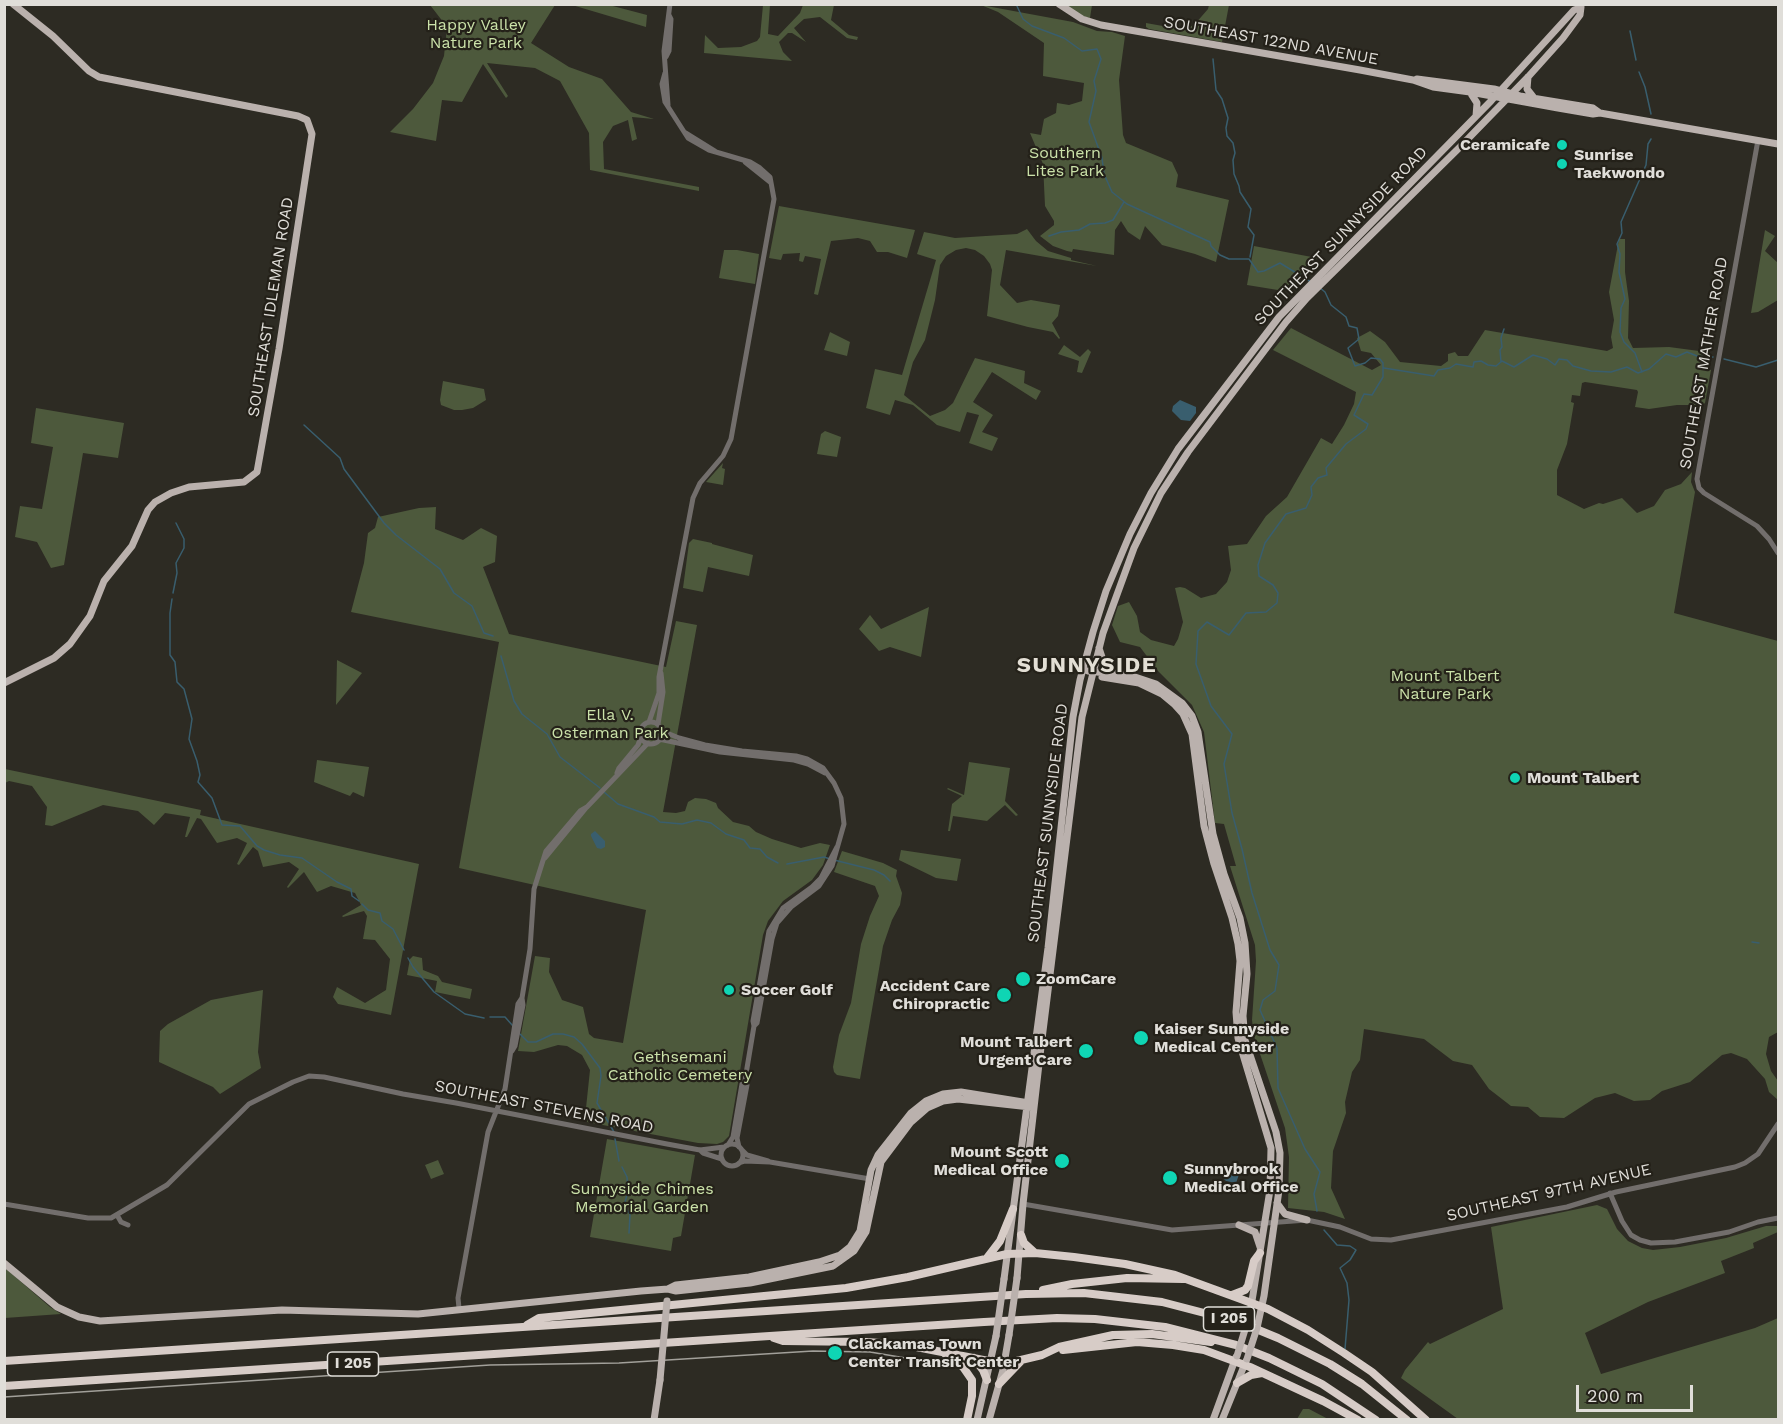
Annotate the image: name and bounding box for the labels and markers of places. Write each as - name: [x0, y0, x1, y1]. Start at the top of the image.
- place label: Ceramicafe: [1460, 135, 1550, 155]
- marker: Ceramicafe: [1555, 138, 1569, 152]
- place label: Sunrise Taekwondo: [1574, 145, 1665, 183]
- marker: Sunrise Taekwondo: [1555, 157, 1569, 171]
- place label: Mount Talbert: [1527, 768, 1639, 788]
- marker: Mount Talbert: [1508, 771, 1522, 785]
- place label: ZoomCare: [1036, 969, 1116, 989]
- marker: ZoomCare: [1014, 970, 1032, 988]
- place label: Accident Care Chiropractic: [880, 976, 990, 1014]
- place label: Soccer Golf: [741, 980, 833, 1000]
- marker: Soccer Golf: [722, 983, 736, 997]
- marker: Accident Care Chiropractic: [995, 986, 1013, 1004]
- place label: Kaiser Sunnyside Medical Center: [1154, 1019, 1289, 1057]
- marker: Kaiser Sunnyside Medical Center: [1132, 1029, 1150, 1047]
- place label: Mount Talbert Urgent Care: [960, 1032, 1072, 1070]
- marker: Mount Talbert Urgent Care: [1077, 1042, 1095, 1060]
- place label: Mount Scott Medical Office: [934, 1142, 1048, 1180]
- marker: Mount Scott Medical Office: [1053, 1152, 1071, 1170]
- place label: Sunnybrook Medical Office: [1184, 1159, 1298, 1197]
- marker: Sunnybrook Medical Office: [1161, 1169, 1179, 1187]
- place label: Clackamas Town Center Transit Center: [848, 1334, 1019, 1372]
- marker: Clackamas Town Center Transit Center: [826, 1344, 844, 1362]

